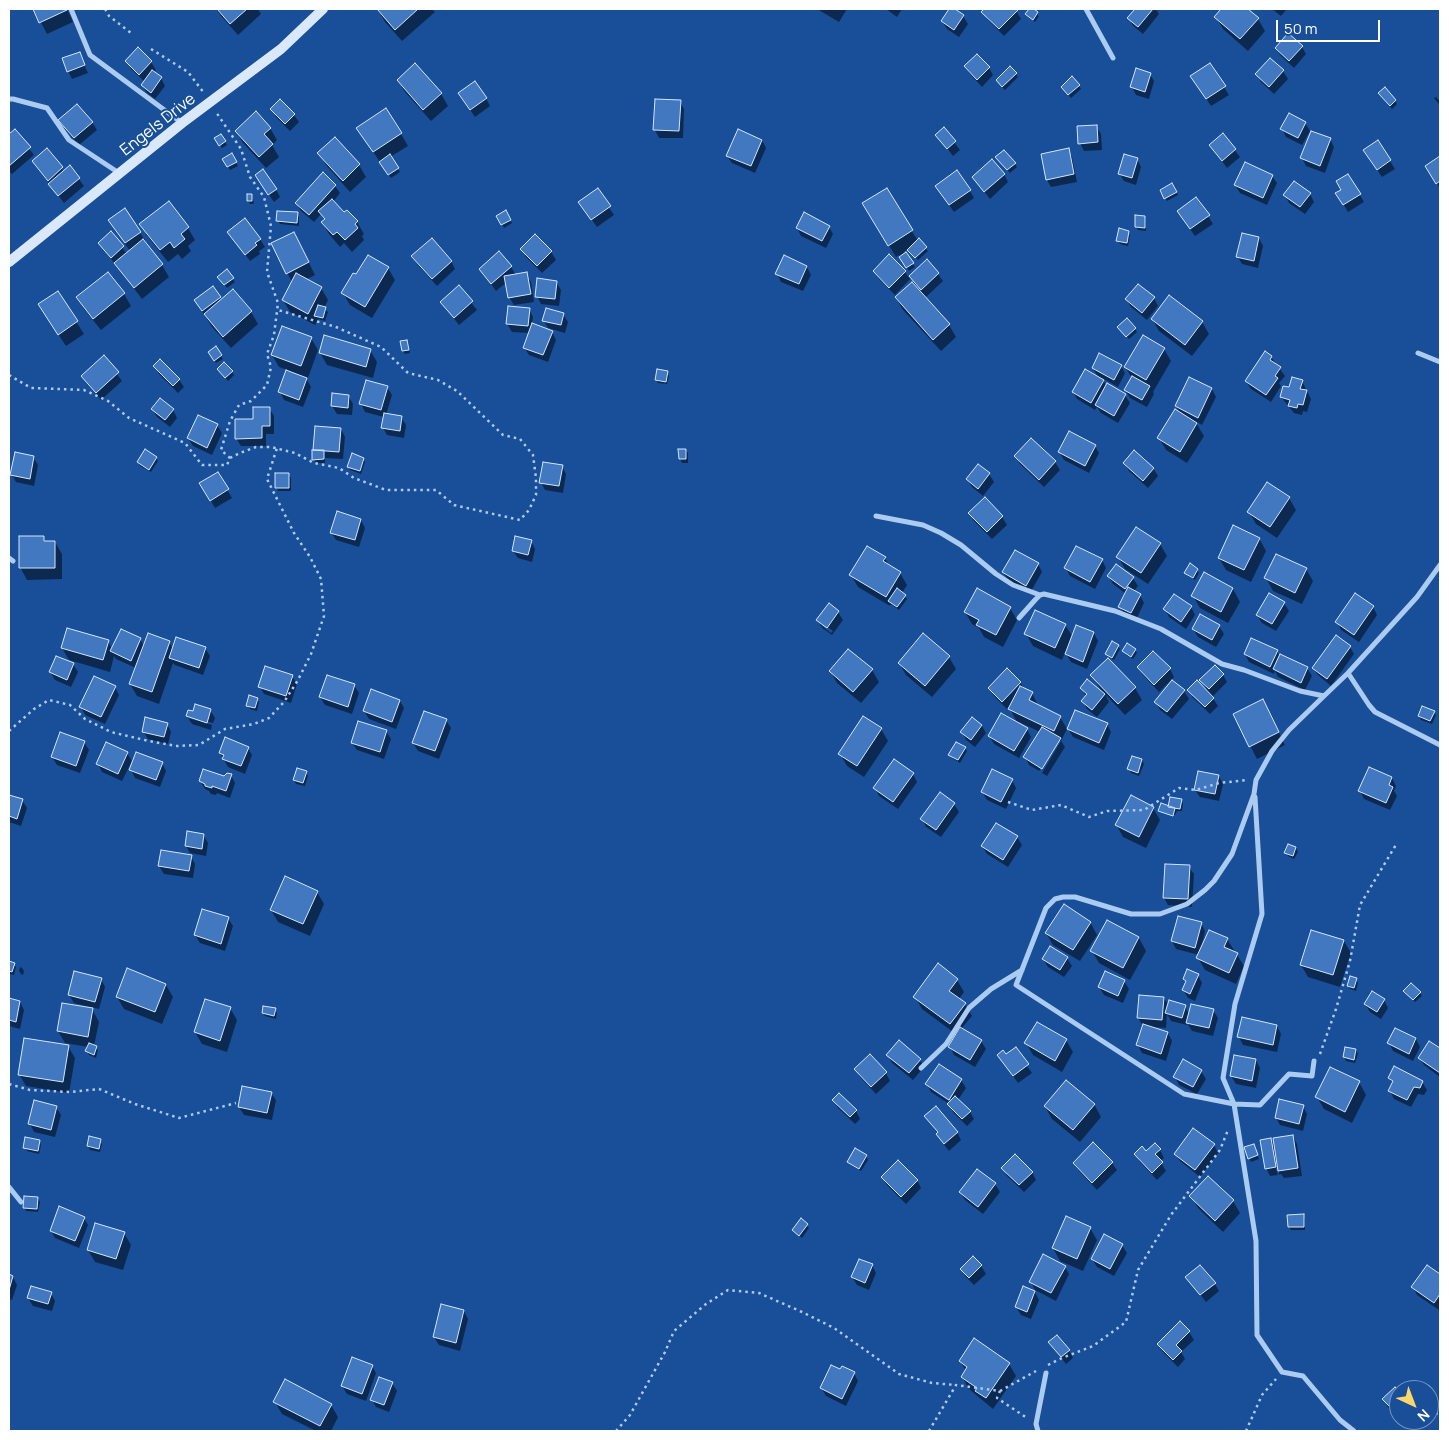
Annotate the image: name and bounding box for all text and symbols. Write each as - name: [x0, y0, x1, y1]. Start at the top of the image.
- scale bar: [1279, 10, 1383, 42]
- text: 50 m: [1284, 18, 1318, 39]
- street label: Engels Drive: [117, 90, 199, 160]
- north arrow: [1389, 1380, 1439, 1430]
- text: N: [1414, 1405, 1434, 1426]

